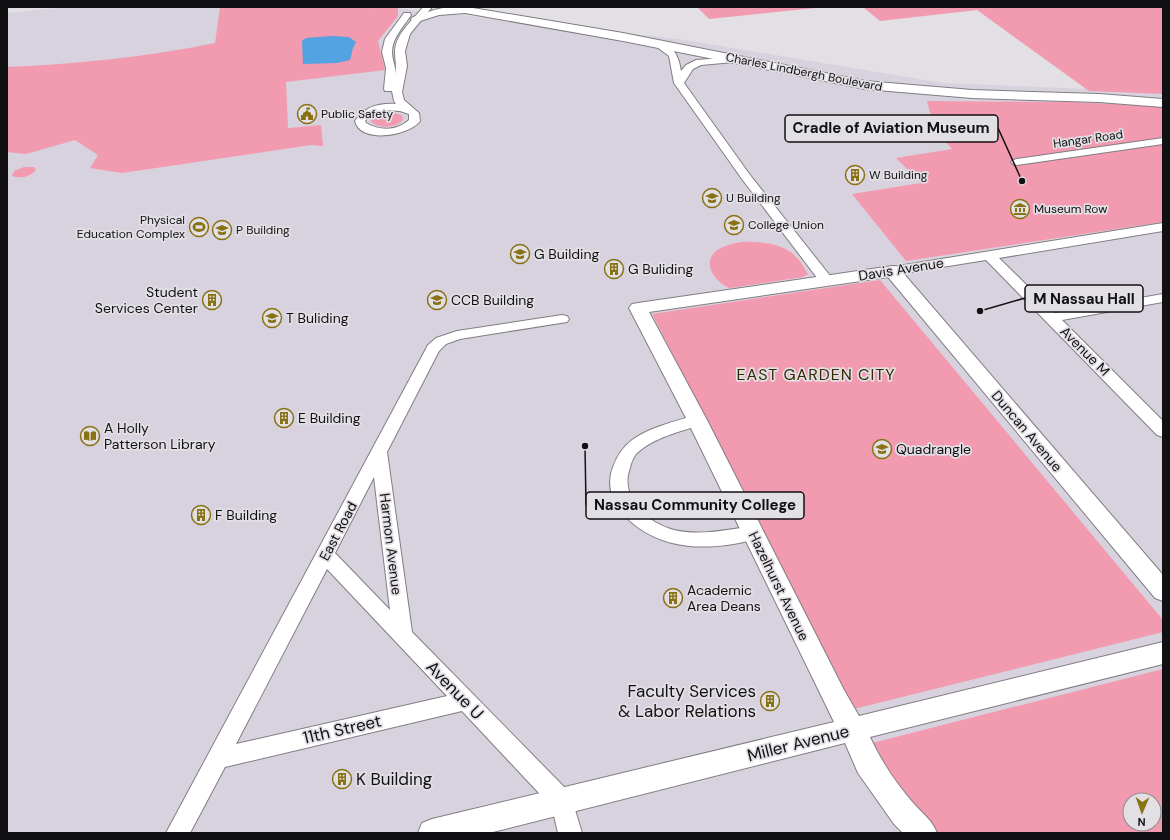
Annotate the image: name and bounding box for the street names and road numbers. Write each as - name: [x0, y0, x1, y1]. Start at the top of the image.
- street label: Charles Lindbergh Boulevard: [724, 49, 884, 95]
- street label: Hangar Road: [1052, 126, 1124, 152]
- street label: Davis Avenue: [857, 253, 945, 285]
- street label: Avenue M: [1056, 322, 1114, 380]
- street label: Duncan Avenue: [988, 387, 1066, 475]
- street label: Harmon Avenue: [376, 492, 406, 596]
- street label: East Road: [315, 498, 361, 564]
- street label: Hazelhurst Avenue: [745, 528, 813, 644]
- street label: Avenue U: [422, 656, 488, 724]
- street label: 11th Street: [301, 709, 383, 749]
- street label: Miller Avenue: [745, 720, 851, 766]

